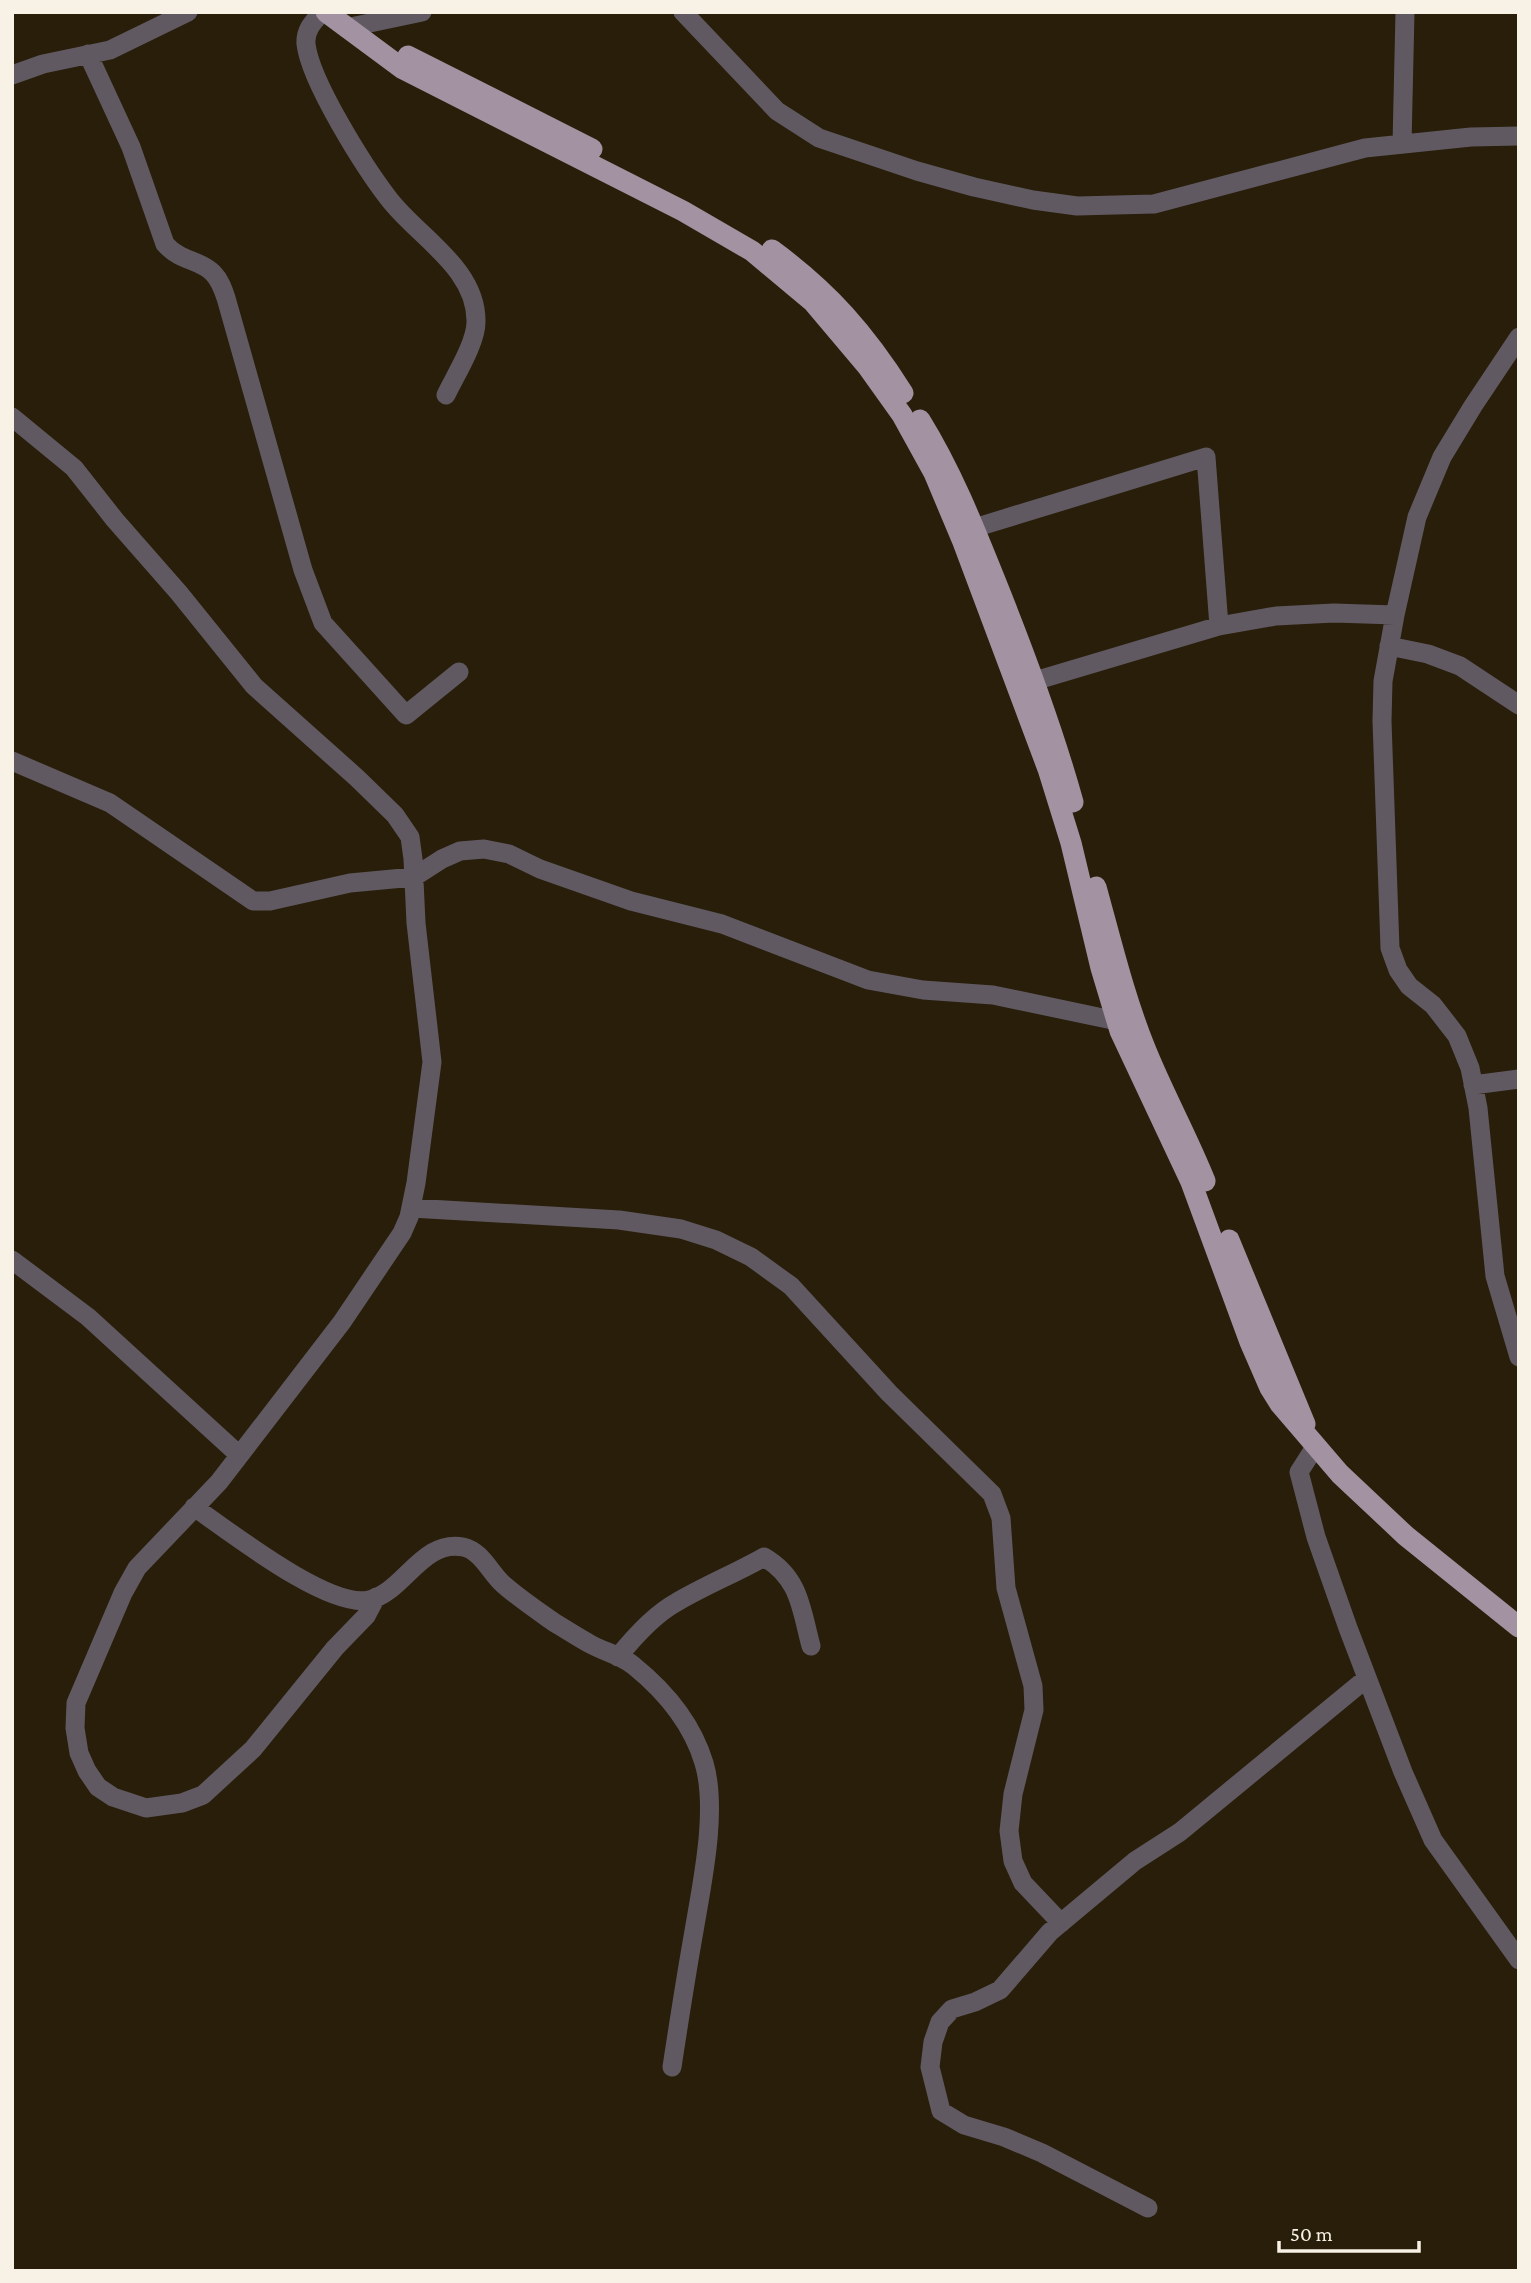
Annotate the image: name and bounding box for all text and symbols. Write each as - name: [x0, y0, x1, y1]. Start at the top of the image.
- scale bar: [1279, 2210, 1419, 2254]
- text: 50 m: [1290, 2222, 1333, 2246]

